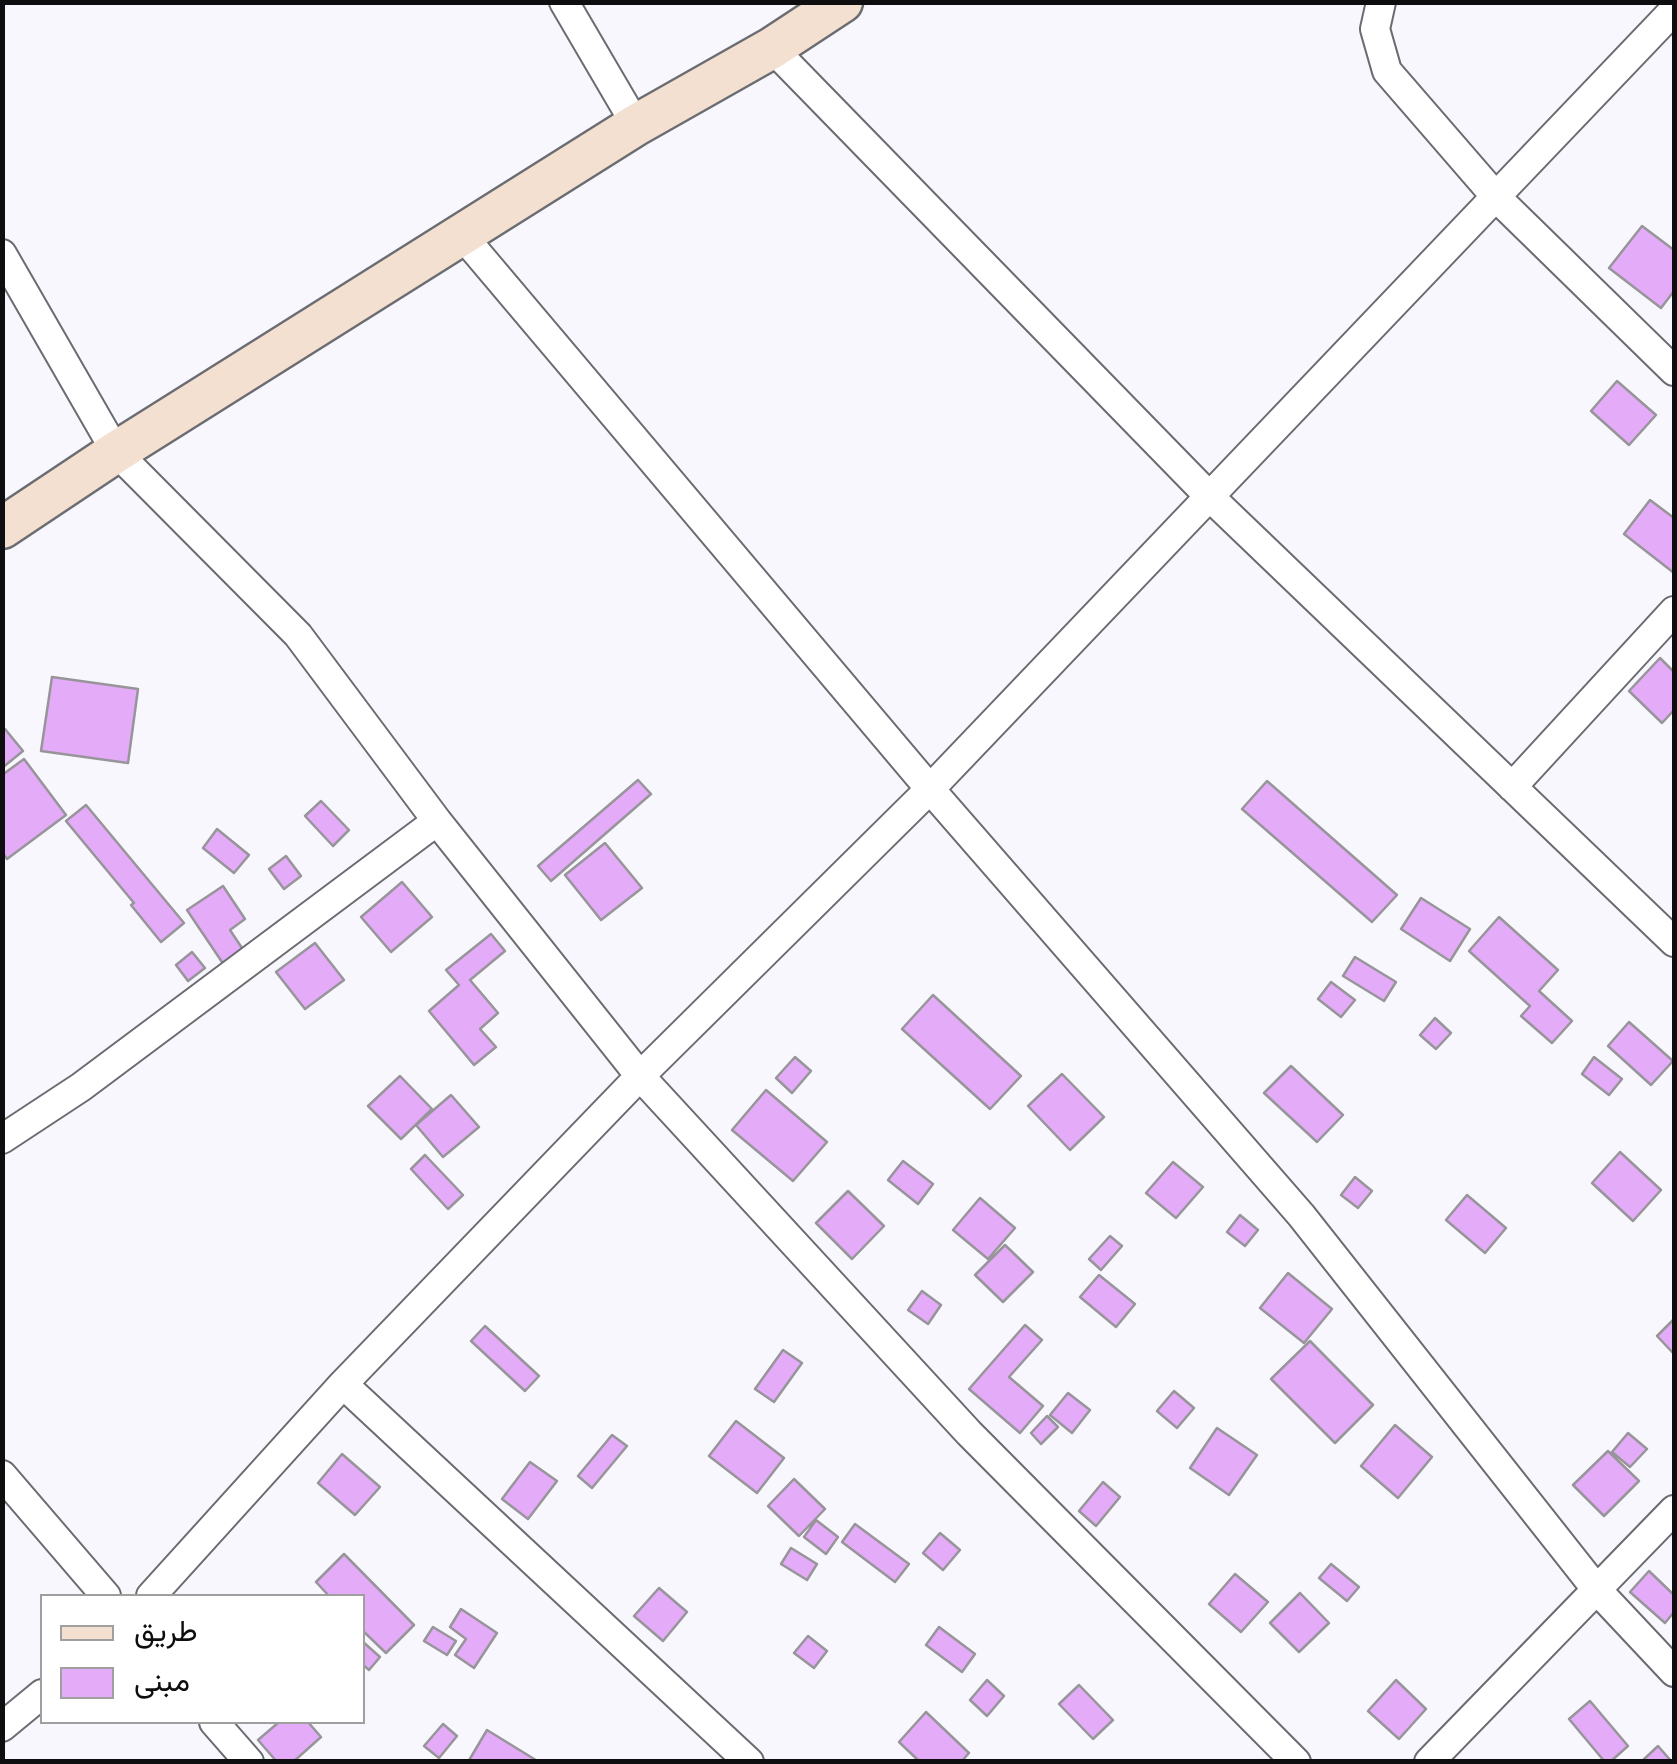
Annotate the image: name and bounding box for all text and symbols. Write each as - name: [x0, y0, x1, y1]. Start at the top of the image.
- legend: [40, 1594, 365, 1724]
- text: طريق: [134, 1609, 198, 1649]
- text: مبنى: [134, 1659, 190, 1699]

